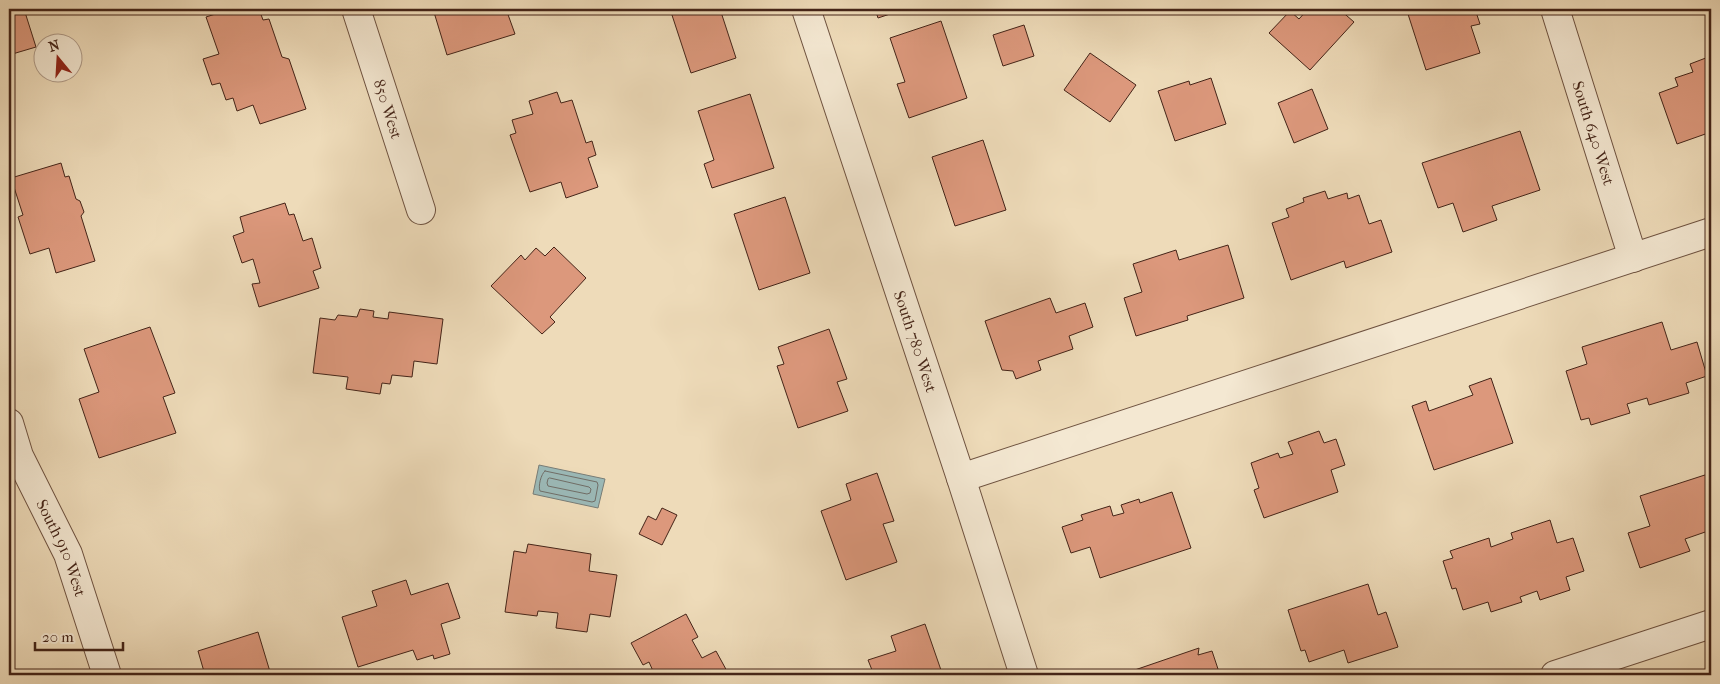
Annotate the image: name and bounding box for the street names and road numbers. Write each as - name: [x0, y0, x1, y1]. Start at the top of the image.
- street label: 850 West: [369, 77, 406, 141]
- street label: South 640 West: [1568, 79, 1619, 188]
- street label: South 780 West: [890, 288, 941, 395]
- street label: South 910 West: [32, 496, 90, 599]

